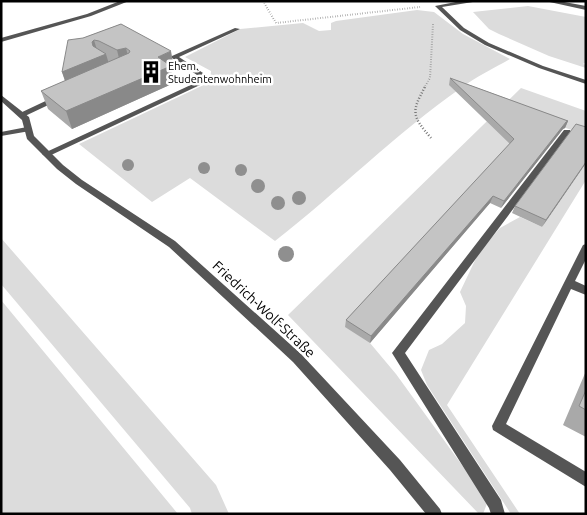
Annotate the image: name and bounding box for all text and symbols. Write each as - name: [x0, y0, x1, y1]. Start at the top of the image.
- building icon: Ehem. Studentenwohnheim: [138, 59, 164, 85]
- place label: Ehem. Studentenwohnheim: [168, 60, 272, 85]
- street label: Friedrich-Wolf-Straße: [209, 257, 319, 361]

